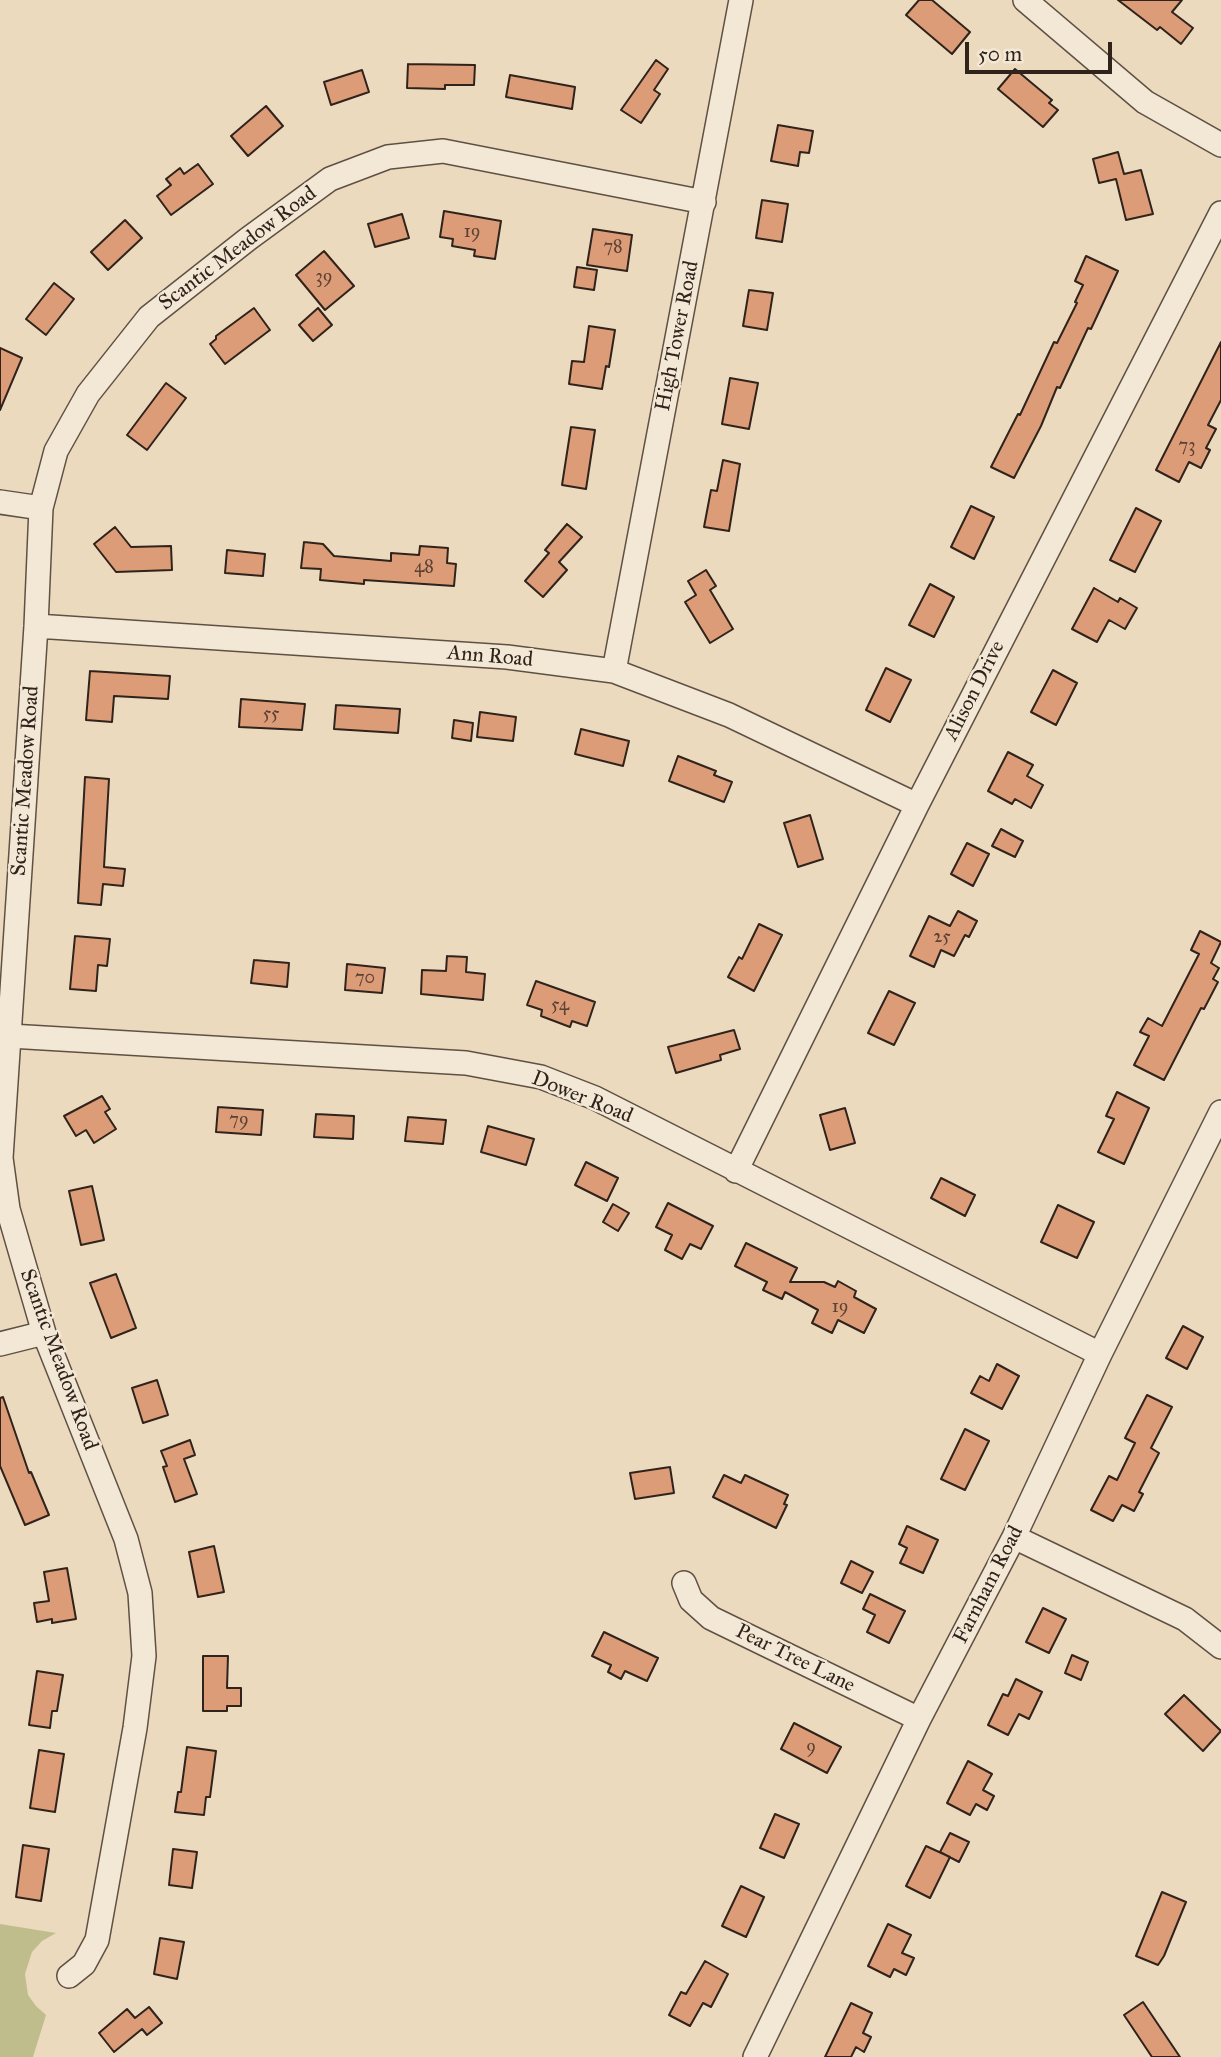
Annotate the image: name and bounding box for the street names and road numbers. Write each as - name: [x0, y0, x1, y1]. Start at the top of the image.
- street label: Scantic Meadow Road: [154, 182, 322, 316]
- street label: High Tower Road: [651, 259, 705, 413]
- street label: Alison Drive: [939, 637, 1011, 745]
- street label: Ann Road: [446, 641, 534, 673]
- street label: Scantic Meadow Road: [7, 685, 45, 877]
- street label: Dower Road: [528, 1066, 636, 1130]
- street label: Scantic Meadow Road: [14, 1266, 102, 1454]
- street label: Farnham Road: [949, 1522, 1029, 1648]
- street label: Pear Tree Lane: [731, 1619, 859, 1699]

